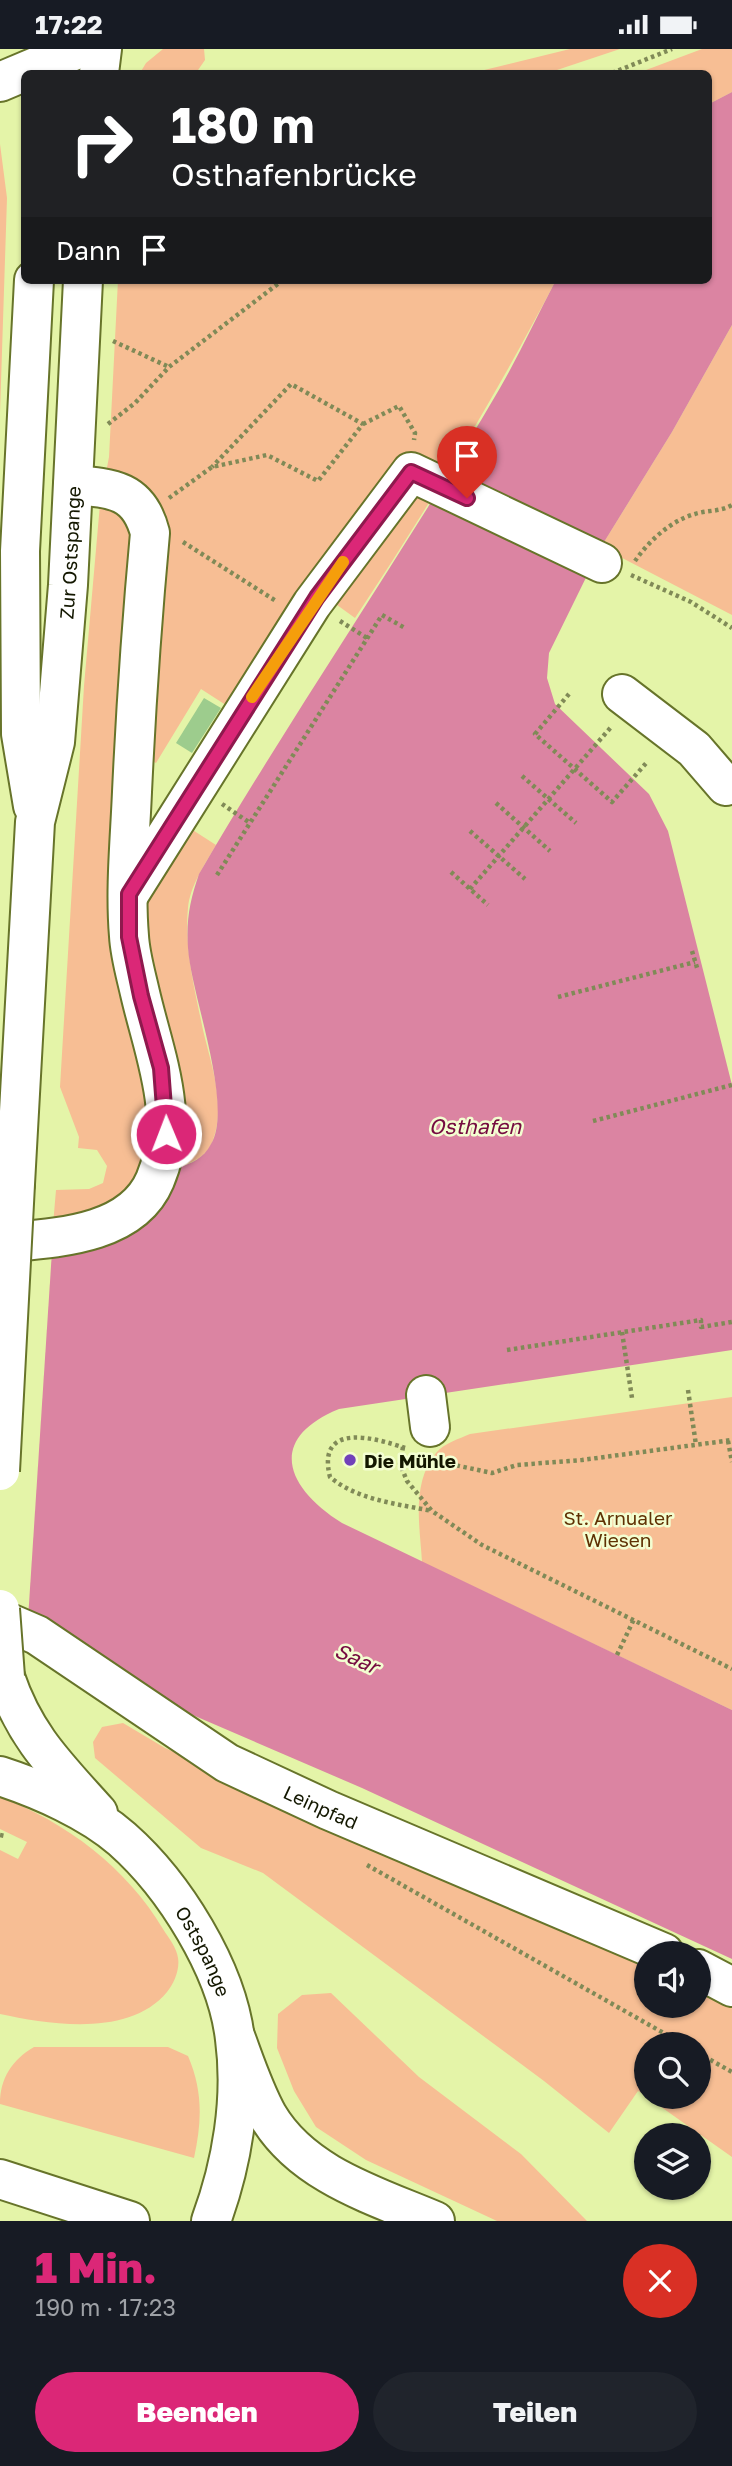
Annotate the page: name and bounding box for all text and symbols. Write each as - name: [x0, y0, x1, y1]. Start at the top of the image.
- text: 17:22: [35, 9, 103, 40]
- text: 180 m: [171, 95, 315, 154]
- icon: right: [56, 98, 147, 189]
- text: Osthafenbrücke: [171, 155, 417, 193]
- icon: arrive: [135, 231, 173, 269]
- text: Dann: [56, 235, 121, 266]
- pin: [437, 426, 497, 498]
- icon: arrive: [448, 437, 486, 475]
- street label: Zur Ostspange: [54, 485, 84, 620]
- position arrow: [129, 1097, 203, 1171]
- water label: Osthafen: [429, 1113, 522, 1139]
- place label: Die Mühle: [364, 1449, 456, 1472]
- marker: Die Mühle: [342, 1452, 358, 1468]
- park label: St. Arnualer Wiesen: [564, 1506, 673, 1551]
- water label: Saar: [331, 1637, 386, 1681]
- street label: Leinpfad: [280, 1780, 362, 1833]
- street label: Ostspange: [171, 1901, 236, 1999]
- map controls: [634, 1941, 711, 2200]
- button: sound: [634, 1941, 711, 2018]
- button: search: [634, 2032, 711, 2109]
- button: layers: [634, 2123, 711, 2200]
- text: 1 Min.: [35, 2242, 157, 2292]
- button: close: [623, 2244, 697, 2318]
- text: 190 m · 17:23: [35, 2293, 176, 2321]
- button: Beenden: [35, 2372, 359, 2452]
- button: Teilen: [373, 2372, 697, 2452]

